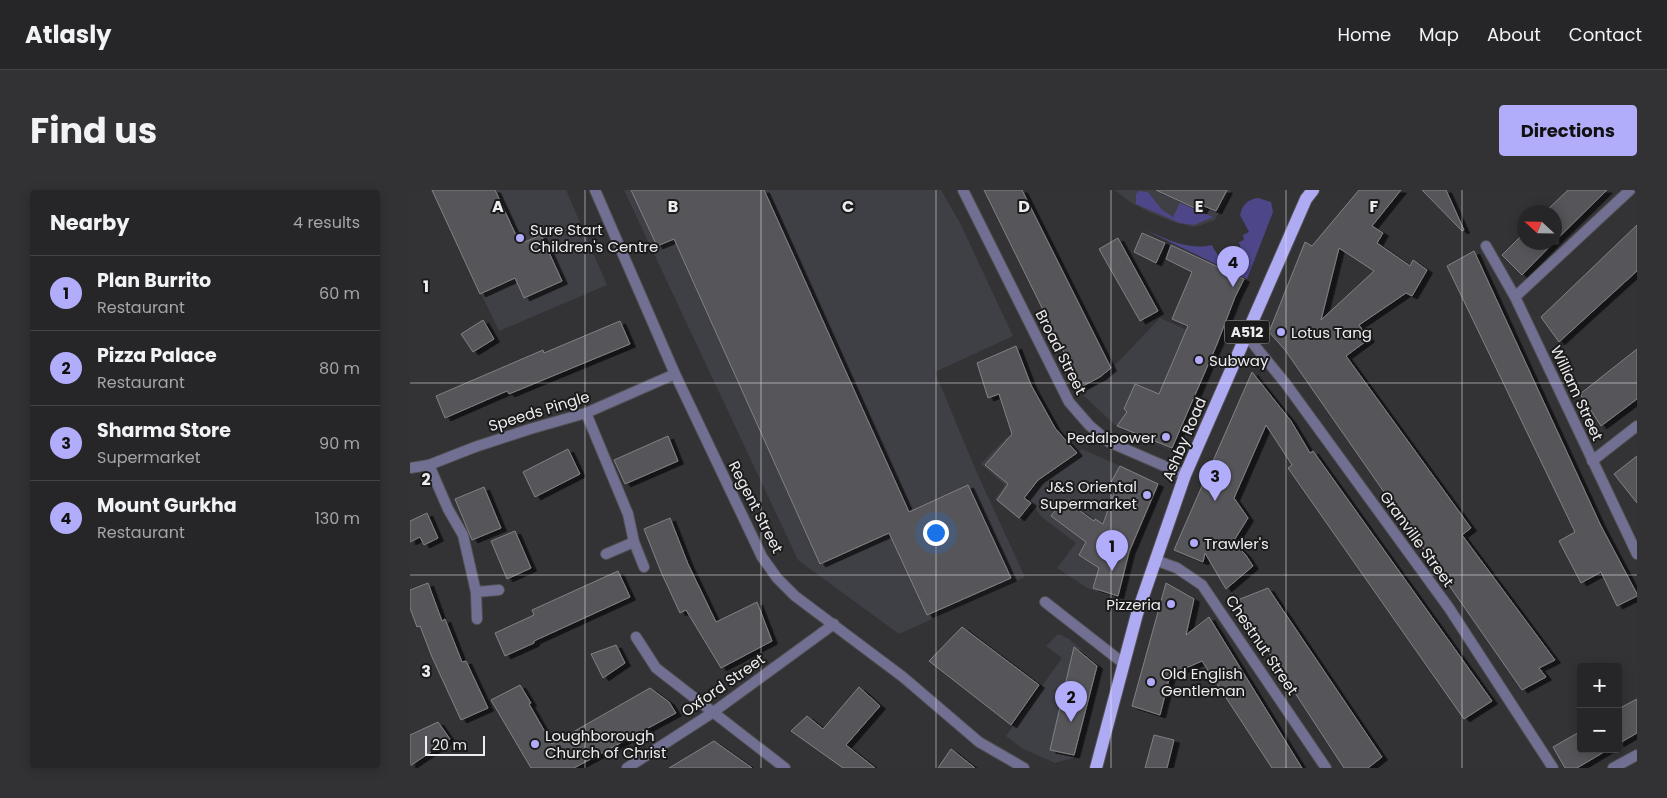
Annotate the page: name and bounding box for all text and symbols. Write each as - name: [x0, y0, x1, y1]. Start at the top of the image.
- text: Atlasly: [25, 18, 111, 51]
- text: Home: [1337, 22, 1391, 47]
- text: Map: [1419, 22, 1459, 47]
- text: About: [1487, 22, 1541, 47]
- text: Contact: [1569, 22, 1642, 47]
- button: Directions: [1499, 105, 1637, 156]
- text: Find us: [30, 106, 157, 155]
- text: A: [492, 195, 504, 218]
- text: B: [668, 195, 678, 218]
- text: C: [842, 195, 854, 218]
- text: D: [1018, 195, 1030, 218]
- text: E: [1195, 195, 1203, 218]
- text: F: [1370, 195, 1379, 218]
- north arrow: [1517, 205, 1562, 250]
- text: Nearby: [50, 208, 130, 237]
- text: 4 results: [293, 211, 360, 234]
- place label: Sure Start Children's Centre: [530, 219, 658, 257]
- marker: Sure Start Children's Centre: [514, 232, 526, 244]
- pin: 4: [1217, 246, 1249, 287]
- text: Plan Burrito: [97, 267, 211, 294]
- text: 1: [423, 275, 429, 298]
- text: 1: [63, 282, 69, 305]
- text: 60 m: [319, 282, 360, 305]
- text: Restaurant: [97, 296, 185, 319]
- street label: Broad Street: [1031, 306, 1091, 398]
- road number: A512: [1224, 320, 1270, 344]
- place label: Lotus Tang: [1291, 322, 1372, 343]
- marker: Lotus Tang: [1275, 326, 1287, 338]
- text: Pizza Palace: [97, 342, 217, 369]
- street label: William Street: [1546, 342, 1608, 444]
- place label: Subway: [1209, 350, 1269, 371]
- marker: Subway: [1193, 354, 1205, 366]
- text: 2: [61, 357, 71, 380]
- text: 80 m: [319, 357, 360, 380]
- text: Restaurant: [97, 371, 185, 394]
- street label: Speeds Pingle: [486, 386, 592, 436]
- street label: Ashby Road: [1157, 394, 1211, 484]
- text: Sharma Store: [97, 417, 231, 444]
- place label: Pedalpower: [1067, 427, 1156, 448]
- marker: Pedalpower: [1160, 431, 1172, 443]
- text: 3: [61, 432, 71, 455]
- text: 90 m: [319, 432, 360, 455]
- text: Supermarket: [97, 446, 201, 469]
- street label: Regent Street: [724, 457, 788, 557]
- pin: 3: [1199, 460, 1231, 501]
- text: 2: [421, 468, 431, 491]
- place label: J&S Oriental Supermarket: [1040, 476, 1137, 514]
- street label: Granville Street: [1375, 487, 1459, 591]
- marker: J&S Oriental Supermarket: [1141, 489, 1153, 501]
- text: Mount Gurkha: [97, 492, 237, 519]
- text: 4: [61, 507, 71, 530]
- text: 130 m: [315, 507, 360, 530]
- your location: [923, 520, 949, 546]
- text: Restaurant: [97, 521, 185, 544]
- pin: 1: [1096, 530, 1128, 571]
- place label: Trawler's: [1204, 533, 1269, 554]
- marker: Trawler's: [1188, 537, 1200, 549]
- street label: Chestnut Street: [1221, 591, 1303, 699]
- place label: Pizzeria: [1106, 594, 1161, 615]
- marker: Pizzeria: [1165, 598, 1177, 610]
- street label: Oxford Street: [677, 649, 769, 721]
- text: 3: [421, 660, 431, 683]
- place label: Old English Gentleman: [1161, 663, 1245, 701]
- map controls: [1577, 663, 1622, 753]
- button: +: [1577, 663, 1622, 708]
- marker: Old English Gentleman: [1145, 676, 1157, 688]
- pin: 2: [1055, 681, 1087, 722]
- button: −: [1577, 708, 1622, 753]
- place label: Loughborough Church of Christ: [545, 725, 666, 763]
- scale bar: [425, 733, 485, 756]
- text: 20 m: [432, 735, 467, 755]
- marker: Loughborough Church of Christ: [529, 738, 541, 750]

